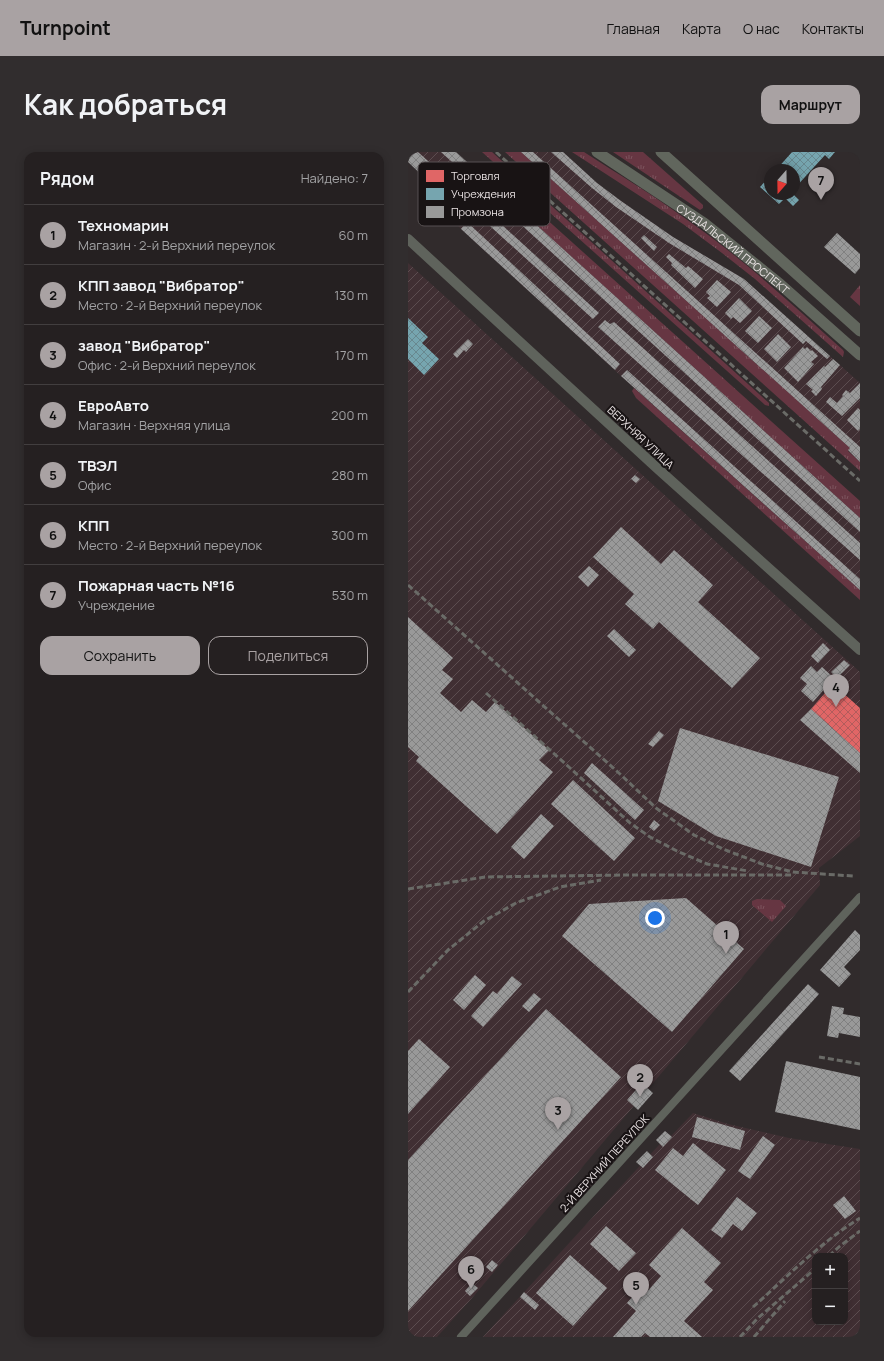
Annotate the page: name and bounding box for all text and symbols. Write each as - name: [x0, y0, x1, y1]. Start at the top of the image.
- text: Turnpoint: [20, 15, 111, 41]
- text: Главная: [607, 19, 660, 38]
- text: Карта: [682, 19, 721, 38]
- text: О нас: [743, 19, 780, 38]
- text: Контакты: [802, 19, 864, 38]
- text: Как добраться: [24, 85, 227, 123]
- button: Маршрут: [761, 85, 860, 124]
- legend: [418, 162, 550, 226]
- north arrow: [764, 164, 800, 200]
- text: Рядом: [40, 167, 94, 190]
- pin: 7: [808, 167, 834, 200]
- text: Торговля: [451, 168, 500, 183]
- text: Найдено: 7: [301, 169, 368, 187]
- text: Учреждения: [451, 186, 516, 201]
- street label: СУЗДАЛЬСКИЙ ПРОСПЕКТ: [674, 200, 793, 297]
- text: Промзона: [451, 204, 504, 219]
- text: Техномарин: [78, 215, 169, 236]
- text: 1: [50, 226, 56, 244]
- text: 60 m: [338, 226, 368, 244]
- text: Магазин · 2-й Верхний переулок: [78, 236, 275, 254]
- text: КПП завод "Вибратор": [78, 275, 245, 296]
- text: 2: [49, 286, 57, 304]
- text: 130 m: [334, 286, 368, 304]
- text: Место · 2-й Верхний переулок: [78, 296, 262, 314]
- text: завод "Вибратор": [78, 335, 210, 356]
- text: 3: [49, 346, 57, 364]
- text: 170 m: [335, 346, 368, 364]
- text: Офис · 2-й Верхний переулок: [78, 356, 256, 374]
- text: ЕвроАвто: [78, 395, 149, 416]
- street label: ВЕРХНЯЯ УЛИЦА: [604, 402, 678, 472]
- text: 4: [49, 406, 57, 424]
- text: 200 m: [331, 406, 368, 424]
- text: Магазин · Верхняя улица: [78, 416, 230, 434]
- text: ТВЭЛ: [78, 455, 117, 476]
- text: 5: [49, 466, 57, 484]
- text: 280 m: [331, 466, 368, 484]
- text: Офис: [78, 476, 111, 494]
- text: КПП: [78, 515, 109, 536]
- text: 6: [49, 526, 57, 544]
- text: 300 m: [331, 526, 368, 544]
- text: Место · 2-й Верхний переулок: [78, 536, 262, 554]
- text: Пожарная часть №16: [78, 575, 235, 596]
- text: 7: [50, 586, 56, 604]
- text: 530 m: [332, 586, 368, 604]
- text: Учреждение: [78, 596, 155, 614]
- button: Сохранить: [40, 636, 200, 675]
- button: Поделиться: [208, 636, 368, 675]
- pin: 4: [823, 674, 849, 707]
- your location: [645, 908, 665, 928]
- pin: 1: [713, 921, 739, 954]
- pin: 2: [627, 1064, 653, 1097]
- pin: 3: [545, 1097, 571, 1130]
- street label: 2-Й ВЕРХНИЙ ПЕРЕУЛОК: [556, 1111, 652, 1215]
- map controls: [812, 1253, 848, 1325]
- button: +: [812, 1253, 848, 1289]
- pin: 6: [458, 1256, 484, 1289]
- pin: 5: [623, 1272, 649, 1305]
- button: −: [812, 1289, 848, 1325]

